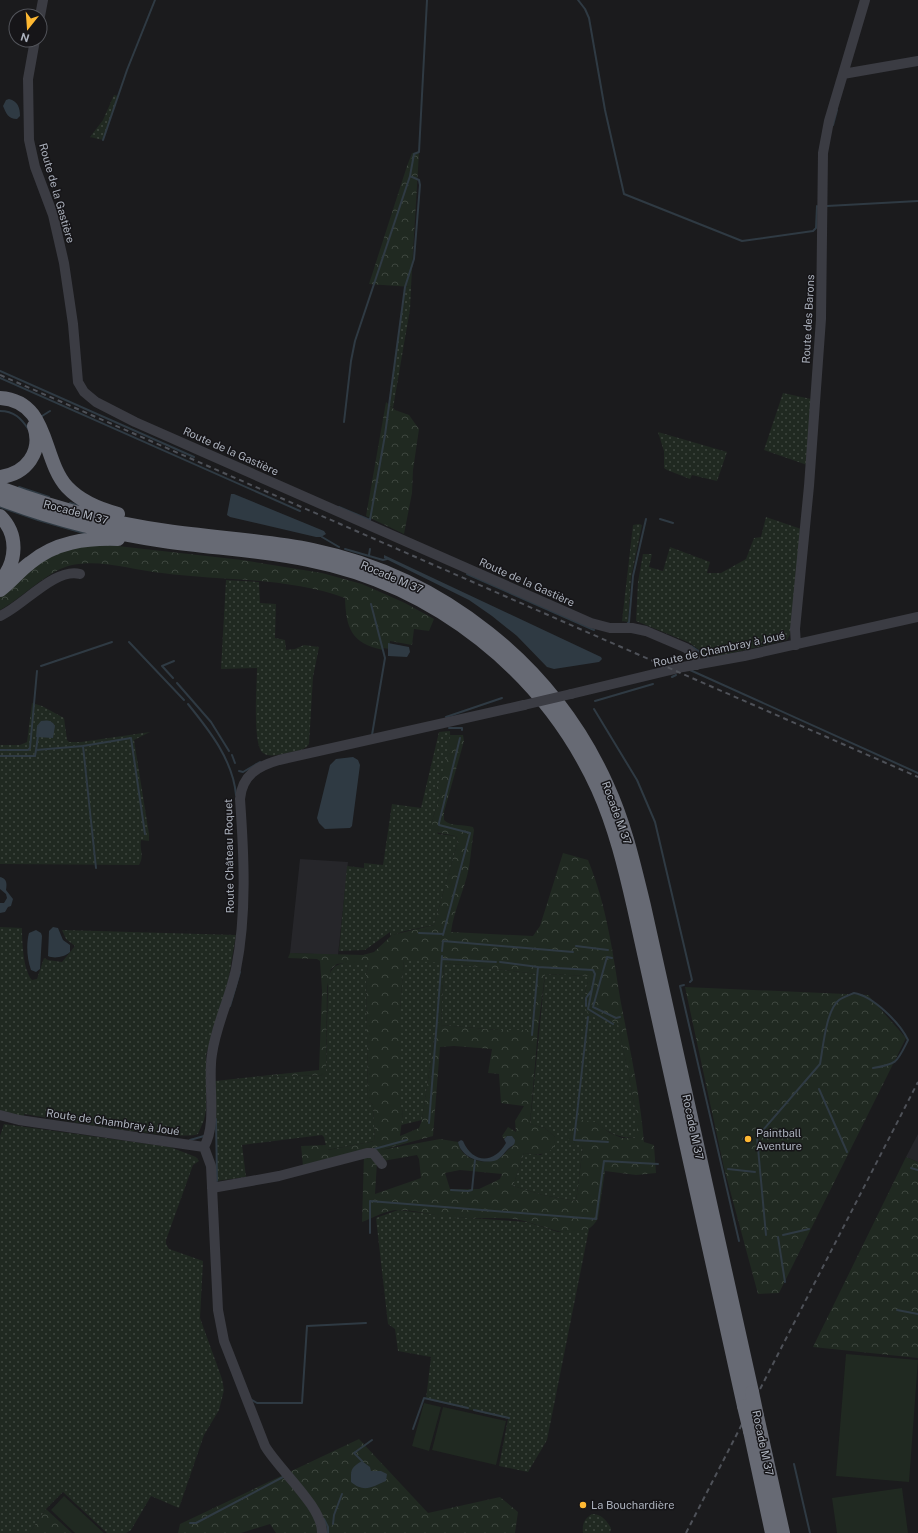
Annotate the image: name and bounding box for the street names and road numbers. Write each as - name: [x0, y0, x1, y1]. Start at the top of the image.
- street label: Route de la Gastière: [37, 142, 77, 244]
- street label: Route des Barons: [800, 274, 816, 364]
- street label: Route de la Gastière: [181, 425, 281, 477]
- street label: Rocade M 37: [42, 498, 110, 527]
- street label: Route de la Gastière: [477, 556, 577, 608]
- street label: Rocade M 37: [359, 558, 425, 596]
- street label: Route de Chambray à Joué: [652, 629, 786, 669]
- street label: Rocade M 37: [600, 780, 634, 847]
- street label: Route Château Roquet: [222, 799, 236, 913]
- street label: Rocade M 37: [680, 1093, 706, 1161]
- street label: Route de Chambray à Joué: [46, 1107, 180, 1137]
- street label: Rocade M 37: [750, 1409, 776, 1477]

